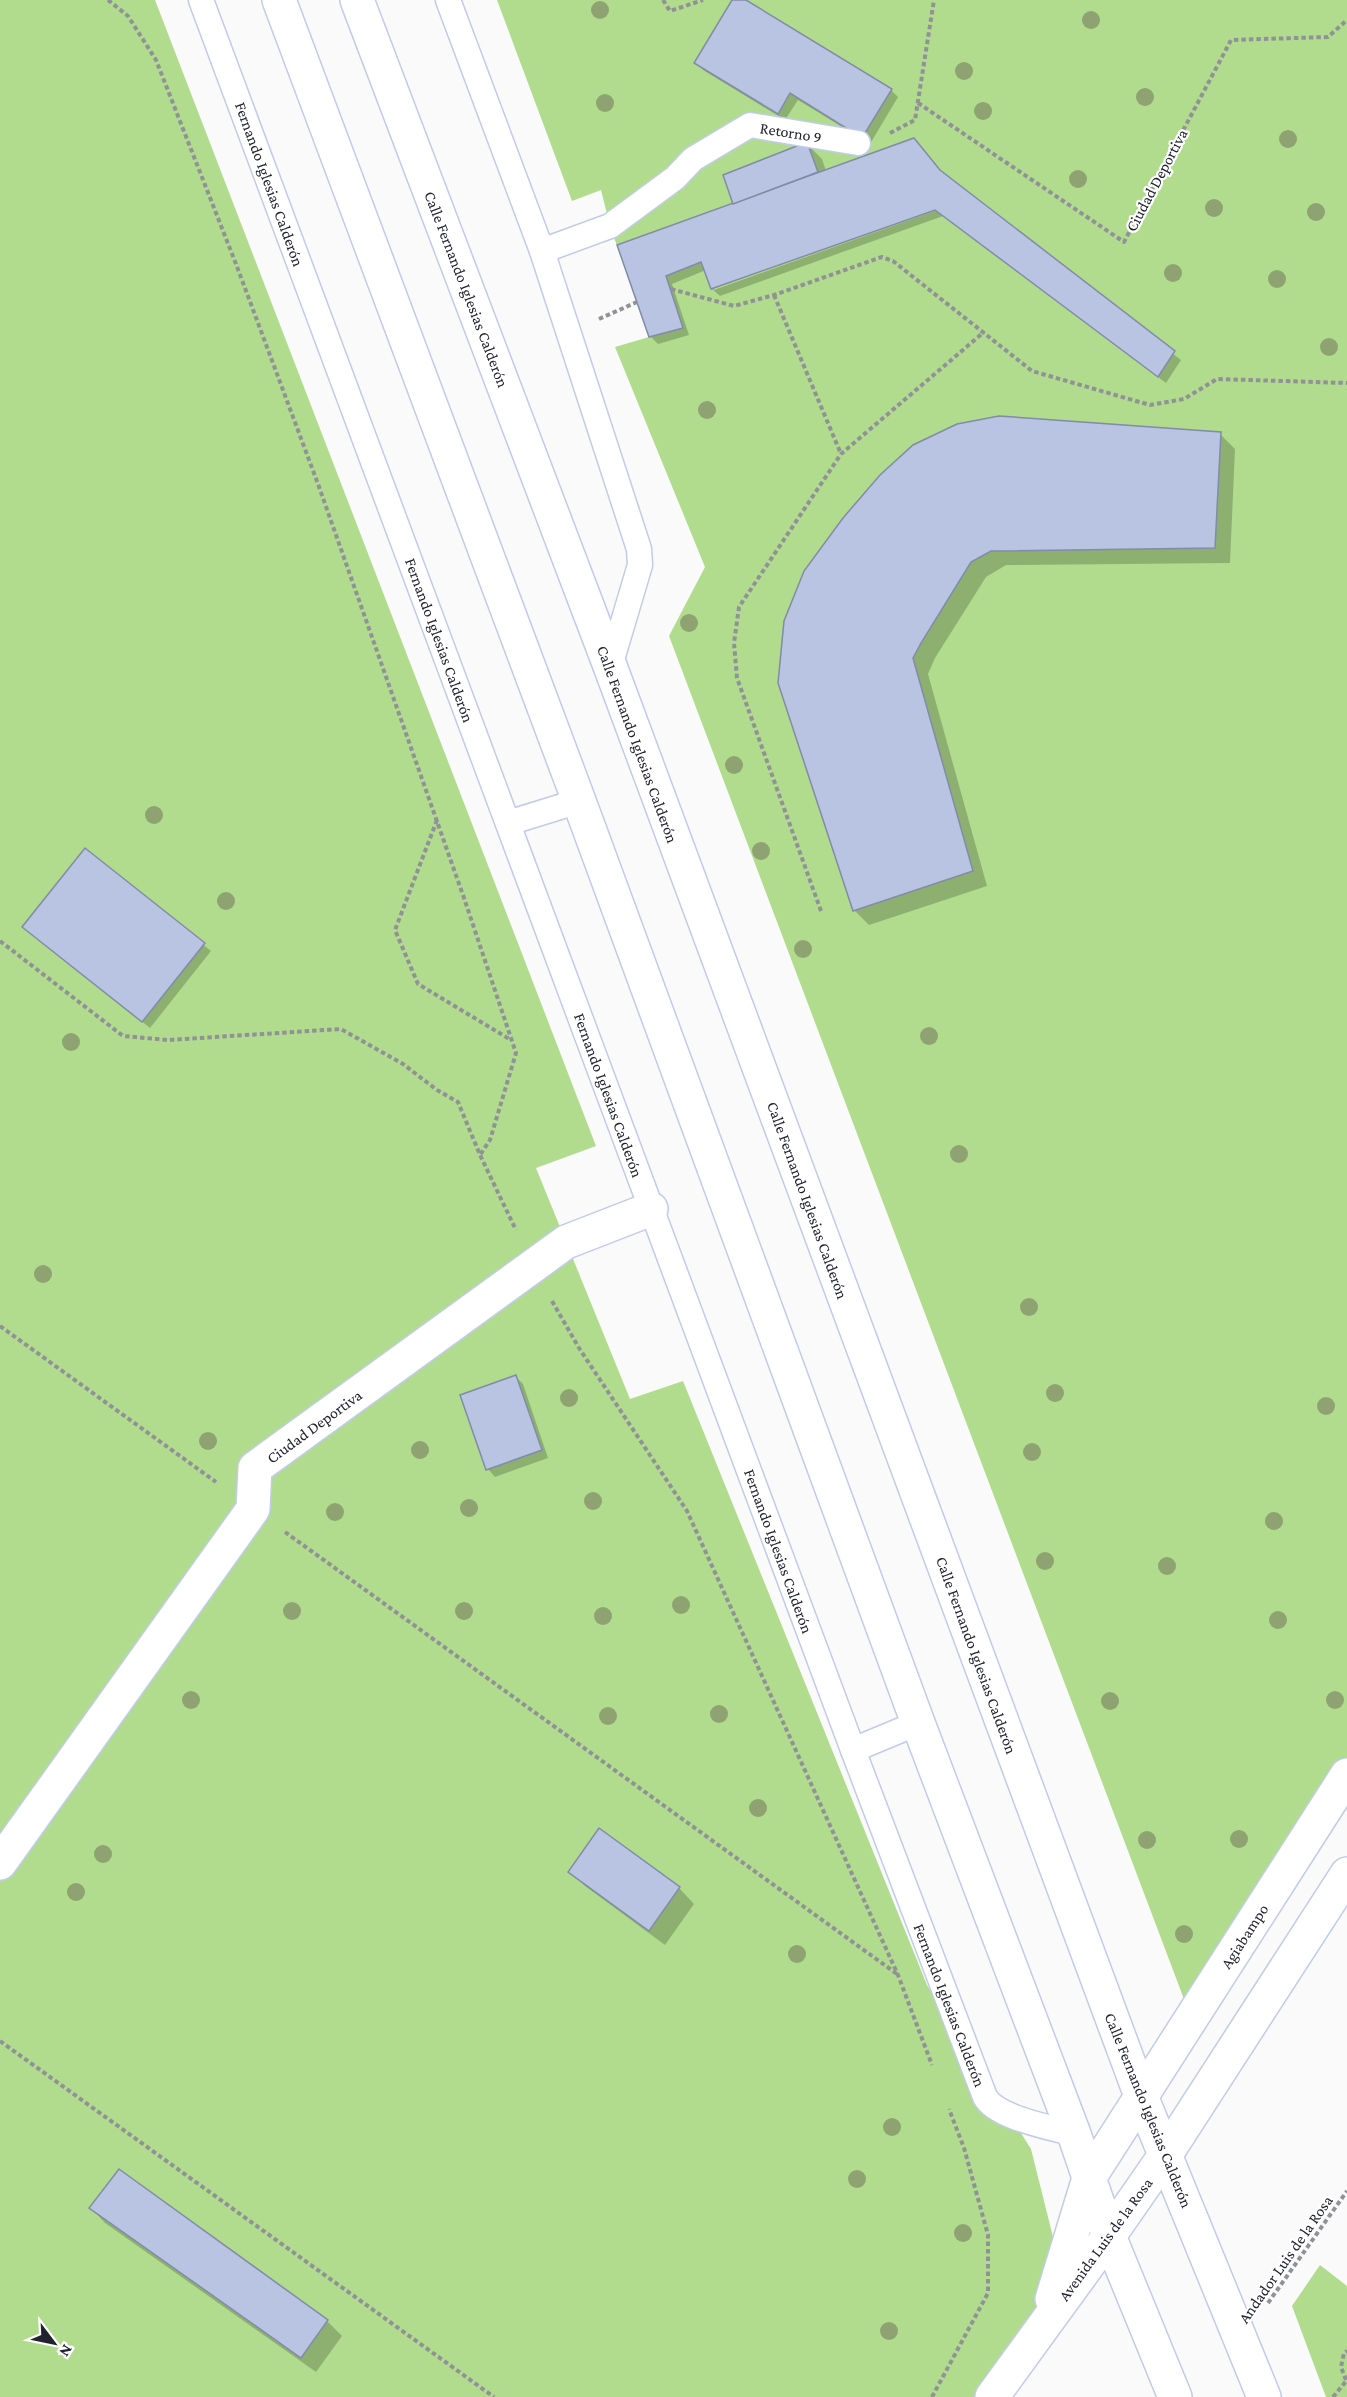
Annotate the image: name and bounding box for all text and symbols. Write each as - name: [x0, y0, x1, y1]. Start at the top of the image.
- street label: Fernando Iglesias Calderón: [231, 100, 307, 269]
- street label: Retorno 9: [759, 119, 823, 146]
- street label: Ciudad Deportiva: [1122, 126, 1192, 235]
- street label: Calle Fernando Iglesias Calderón: [420, 189, 512, 390]
- street label: Fernando Iglesias Calderón: [401, 556, 477, 725]
- street label: Calle Fernando Iglesias Calderón: [593, 643, 681, 846]
- street label: Fernando Iglesias Calderón: [570, 1011, 646, 1180]
- street label: Calle Fernando Iglesias Calderón: [763, 1099, 851, 1302]
- street label: Ciudad Deportiva: [263, 1386, 366, 1467]
- street label: Fernando Iglesias Calderón: [740, 1467, 816, 1636]
- street label: Calle Fernando Iglesias Calderón: [932, 1554, 1020, 1757]
- street label: Agiabampo: [1217, 1901, 1272, 1972]
- street label: Fernando Iglesias Calderón: [910, 1921, 989, 2090]
- street label: Calle Fernando Iglesias Calderón: [1101, 2010, 1196, 2211]
- street label: Avenida Luis de la Rosa: [1055, 2174, 1156, 2304]
- street label: Andador Luis de la Rosa: [1235, 2192, 1336, 2326]
- north arrow: [24, 2313, 84, 2373]
- text: N: [56, 2342, 76, 2360]

